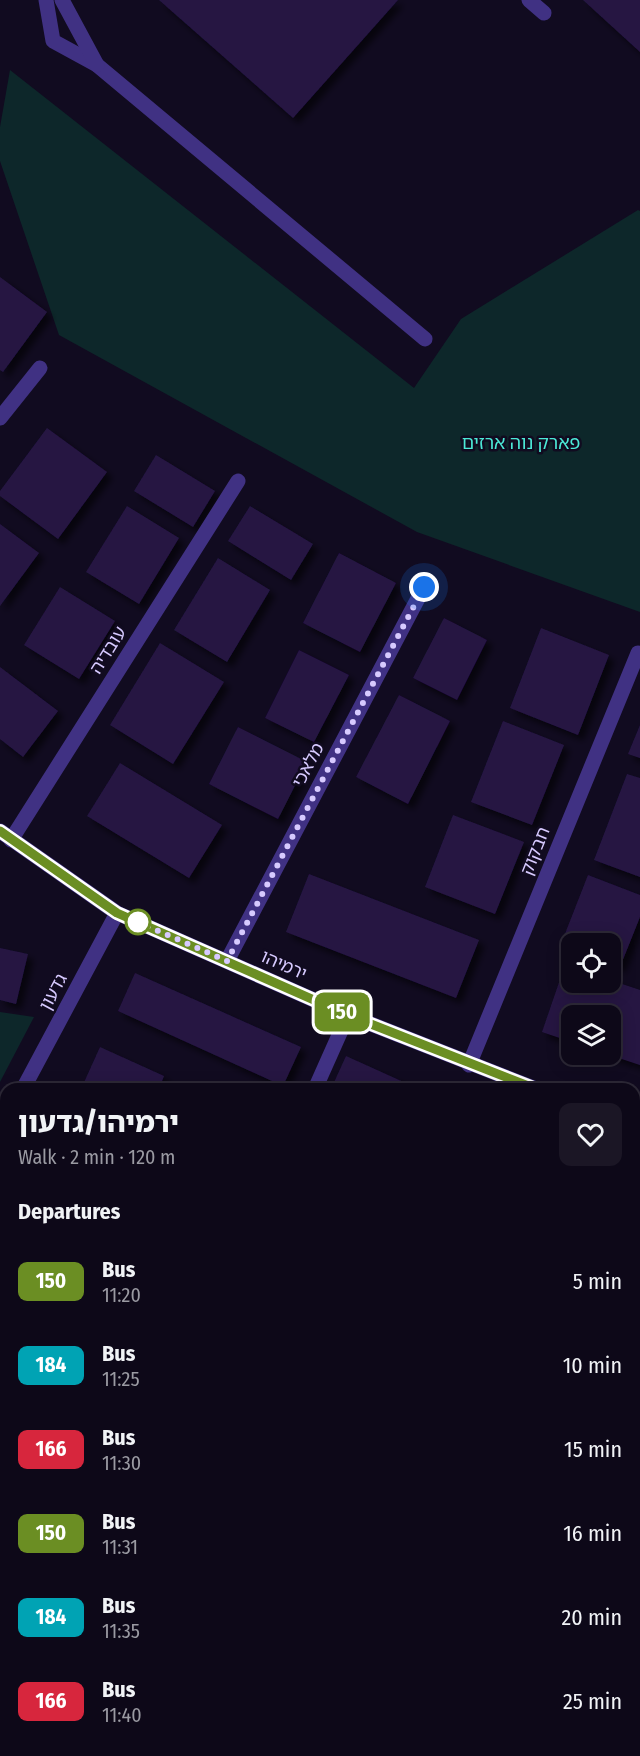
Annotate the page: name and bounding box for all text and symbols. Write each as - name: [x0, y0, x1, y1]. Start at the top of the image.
- park label: פארק נוה ארזים: [462, 432, 580, 454]
- your location: [409, 572, 439, 602]
- street label: עובדיה: [85, 622, 131, 678]
- street label: מלאכי: [287, 739, 329, 791]
- street label: חבקוק: [515, 824, 555, 878]
- unlabelled marker: [125, 909, 151, 935]
- map controls: [561, 933, 621, 1065]
- button: locate: [561, 933, 621, 993]
- street label: ירמיהו: [258, 945, 310, 985]
- street label: גדעון: [34, 970, 72, 1014]
- line badge: 150: [308, 992, 376, 1032]
- text: 150: [327, 999, 357, 1025]
- button: layers: [561, 1005, 621, 1065]
- button: heart: [559, 1103, 622, 1166]
- text: ירמיהו/גדעון: [18, 1106, 179, 1139]
- text: Walk · 2 min · 120 m: [18, 1145, 175, 1169]
- text: Departures: [18, 1198, 120, 1225]
- text: Bus: [102, 1256, 135, 1283]
- text: 150: [36, 1268, 66, 1294]
- text: 5 min: [573, 1268, 622, 1295]
- text: 11:20: [102, 1283, 141, 1307]
- text: Bus: [102, 1340, 135, 1367]
- text: 184: [36, 1352, 66, 1378]
- text: 10 min: [563, 1352, 622, 1379]
- text: 11:25: [102, 1367, 140, 1391]
- text: Bus: [102, 1424, 135, 1451]
- text: 166: [36, 1436, 66, 1462]
- text: 15 min: [564, 1436, 622, 1463]
- text: 11:30: [102, 1451, 141, 1475]
- text: Bus: [102, 1508, 135, 1535]
- text: 150: [36, 1520, 66, 1546]
- text: 16 min: [563, 1520, 622, 1547]
- text: 11:31: [102, 1535, 138, 1559]
- text: Bus: [102, 1592, 135, 1619]
- text: 184: [36, 1604, 66, 1630]
- text: 20 min: [562, 1604, 622, 1631]
- text: 11:35: [102, 1619, 140, 1643]
- text: Bus: [102, 1676, 135, 1703]
- text: 166: [36, 1688, 66, 1714]
- text: 25 min: [563, 1688, 622, 1715]
- text: 11:40: [102, 1703, 142, 1727]

